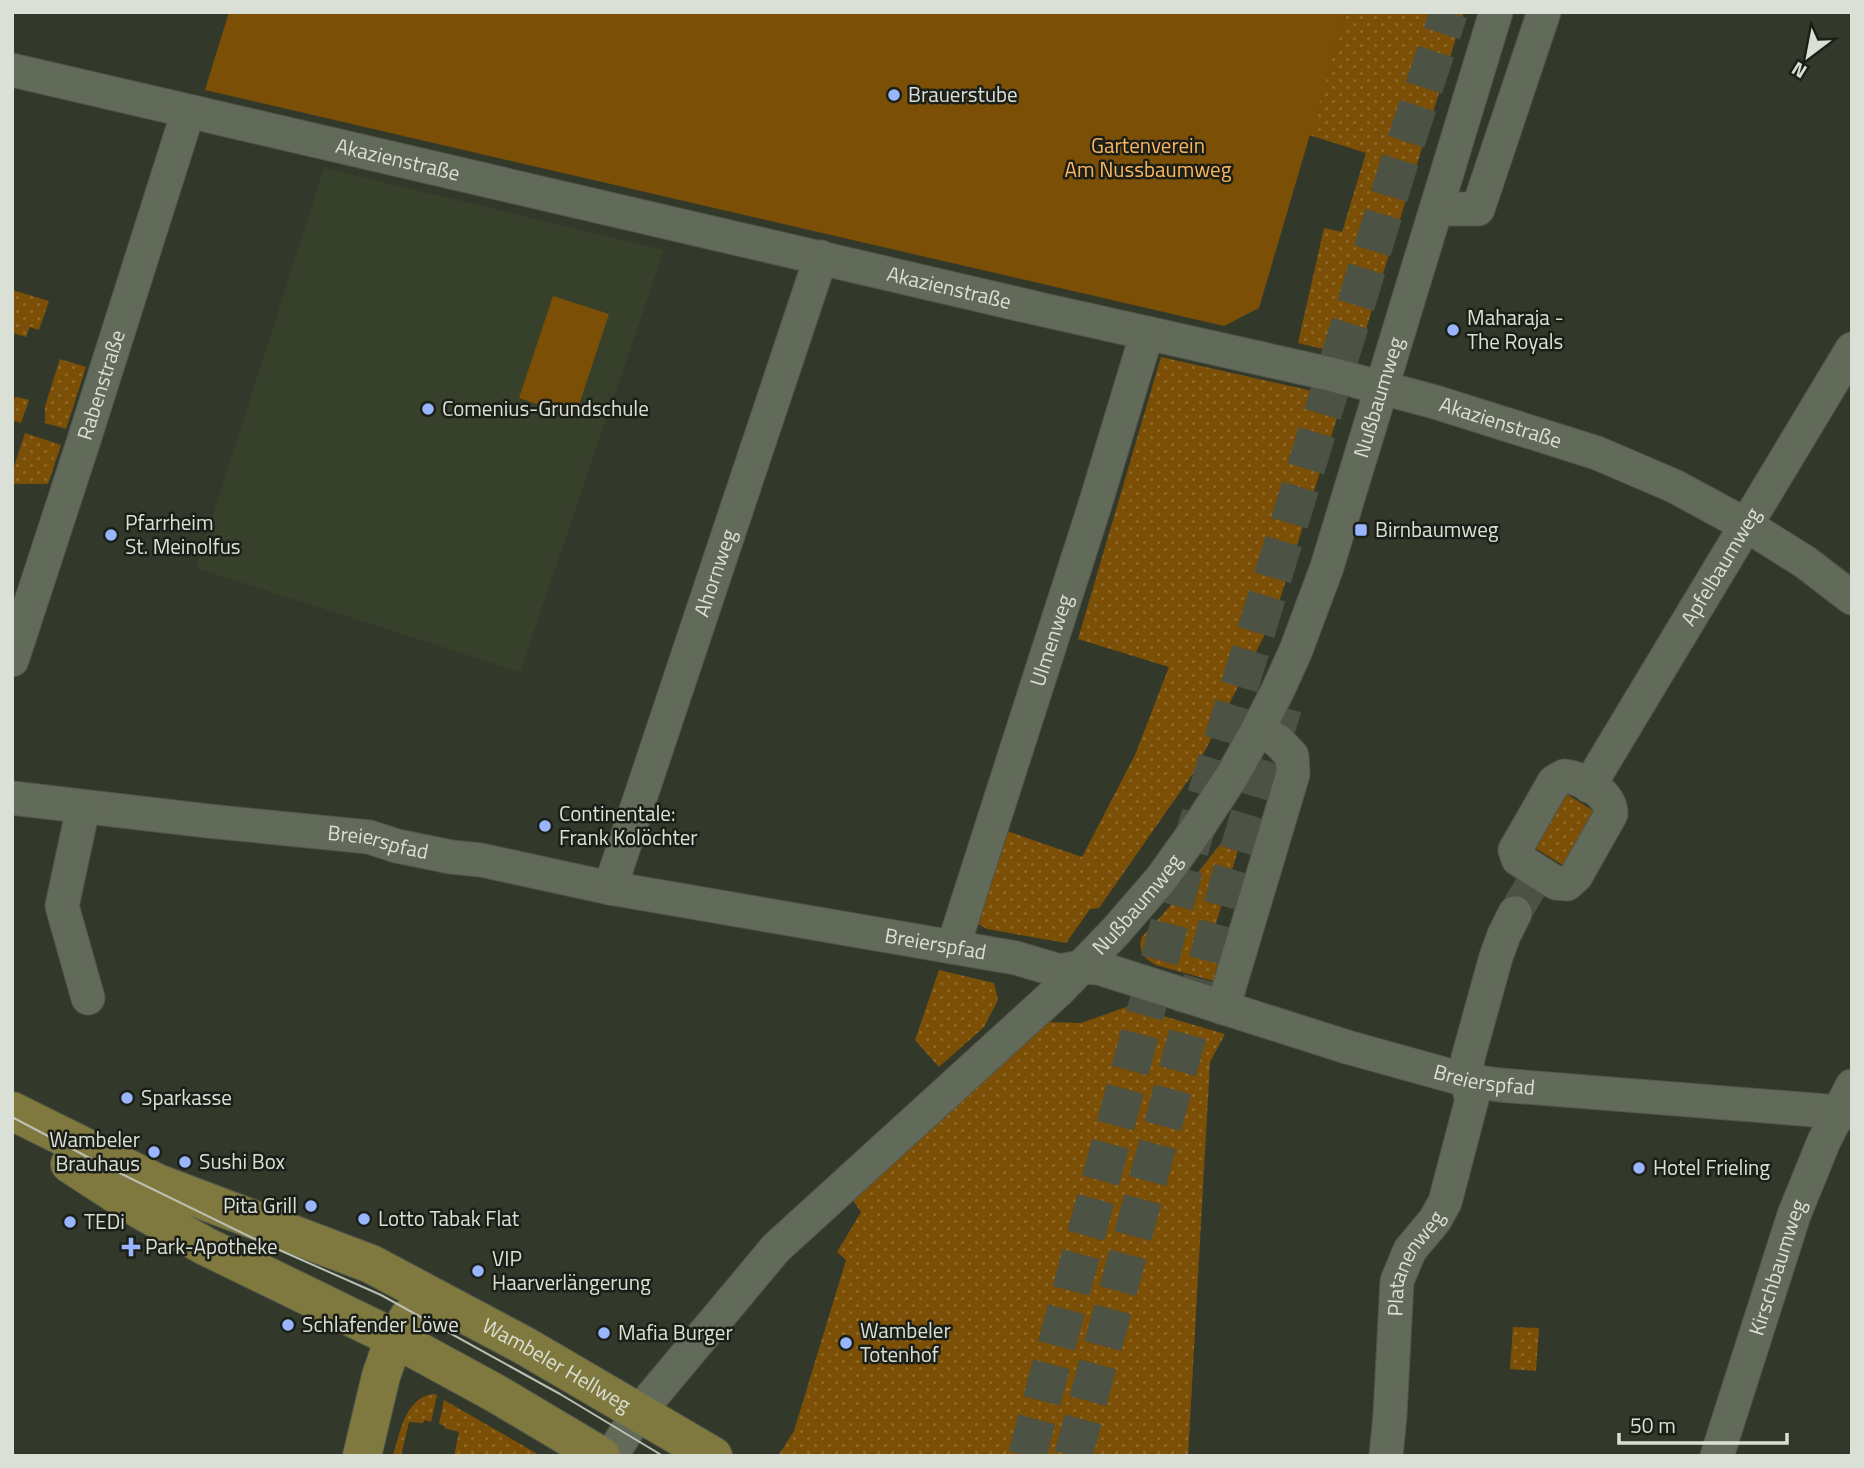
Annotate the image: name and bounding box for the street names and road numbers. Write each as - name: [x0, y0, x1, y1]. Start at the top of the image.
- street label: Akazienstraße: [333, 129, 463, 189]
- street label: Akazienstraße: [884, 257, 1015, 317]
- street label: Rabenstraße: [68, 326, 133, 444]
- street label: Nußbaumweg: [1344, 333, 1411, 462]
- street label: Akazienstraße: [1436, 387, 1566, 456]
- street label: Apfelbaumweg: [1672, 501, 1768, 632]
- street label: Ahornweg: [685, 525, 744, 621]
- street label: Ulmenweg: [1021, 590, 1080, 690]
- street label: Breierspfad: [326, 816, 431, 867]
- street label: Nußbaumweg: [1084, 846, 1190, 962]
- street label: Breierspfad: [882, 919, 989, 968]
- street label: Breierspfad: [1430, 1055, 1536, 1103]
- street label: Kirschbaumweg: [1740, 1194, 1814, 1339]
- street label: Platanenweg: [1378, 1205, 1452, 1317]
- street label: Wambeler Hellweg: [477, 1309, 638, 1420]

